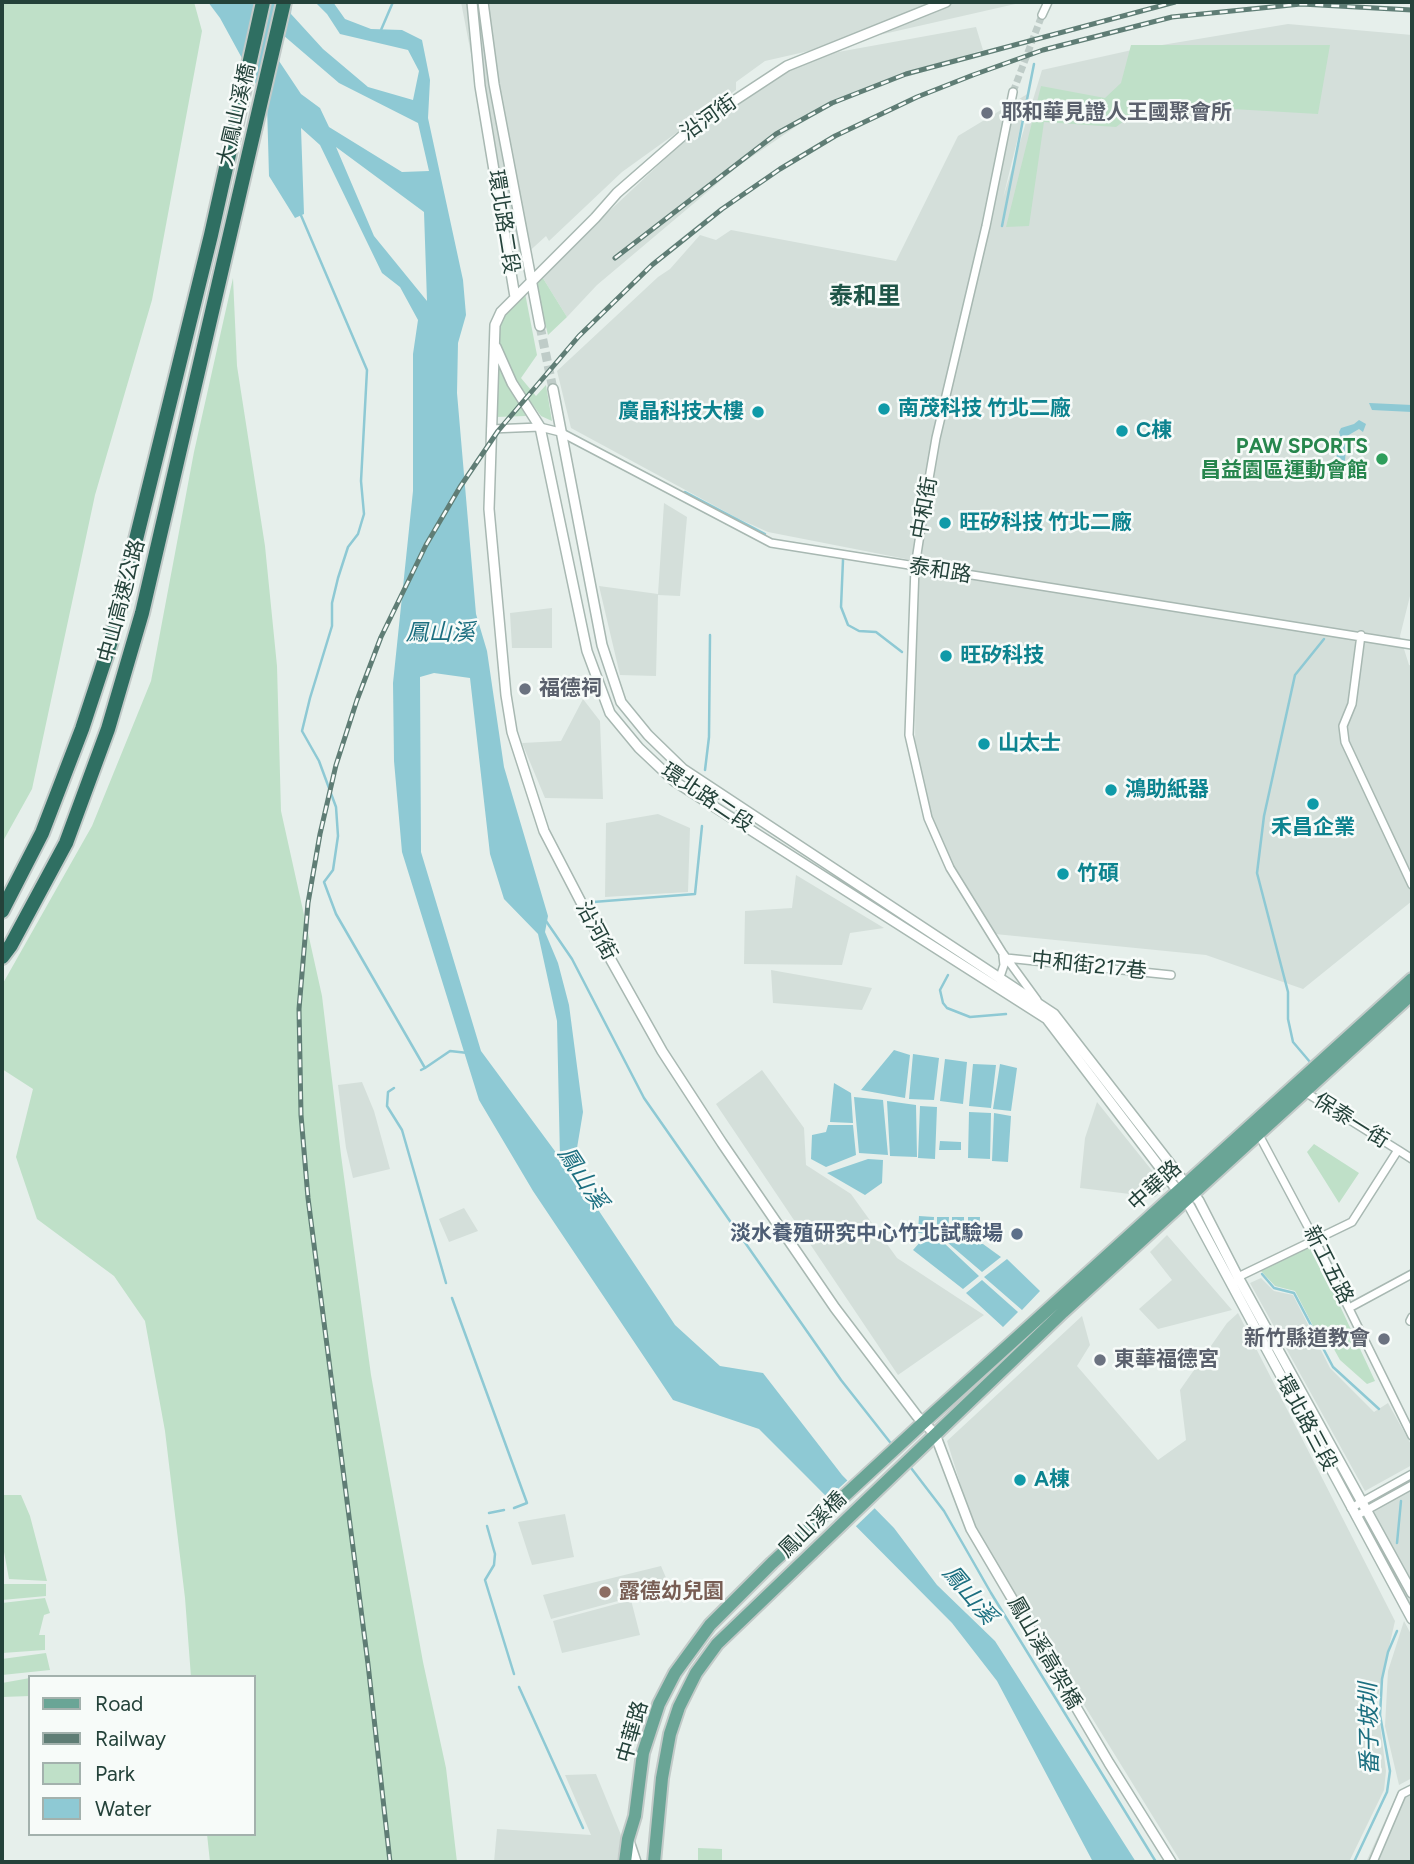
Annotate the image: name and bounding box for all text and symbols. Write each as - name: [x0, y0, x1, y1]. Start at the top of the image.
- street label: 大鳳山溪橋: [213, 61, 261, 169]
- street label: 沿河街: [676, 90, 742, 146]
- place label: 耶和華見證人王國聚會所: [1001, 100, 1232, 126]
- marker: 耶和華見證人王國聚會所: [979, 105, 995, 121]
- street label: 環北路二段: [482, 168, 524, 276]
- district label: 泰和里: [829, 283, 901, 311]
- place label: 南茂科技 竹北二廠: [898, 396, 1071, 422]
- place label: 廣晶科技大樓: [618, 399, 744, 425]
- marker: 南茂科技 竹北二廠: [876, 401, 892, 417]
- marker: 廣晶科技大樓: [750, 404, 766, 420]
- place label: C棟: [1136, 418, 1172, 444]
- marker: C棟: [1114, 423, 1130, 439]
- place label: PAW SPORTS 昌益園區運動會館: [1200, 434, 1368, 484]
- marker: PAW SPORTS 昌益園區運動會館: [1374, 451, 1390, 467]
- street label: 中和街: [907, 475, 943, 541]
- place label: 旺矽科技 竹北二廠: [959, 510, 1132, 536]
- marker: 旺矽科技 竹北二廠: [937, 515, 953, 531]
- street label: 中山高速公路: [94, 537, 150, 665]
- street label: 泰和路: [907, 554, 973, 588]
- water label: 鳳山溪: [406, 619, 474, 647]
- place label: 旺矽科技: [960, 643, 1044, 669]
- marker: 旺矽科技: [938, 648, 954, 664]
- place label: 福德祠: [539, 676, 602, 702]
- marker: 福德祠: [517, 681, 533, 697]
- place label: 山太士: [998, 731, 1061, 757]
- marker: 山太士: [976, 736, 992, 752]
- street label: 環北路二段: [656, 758, 758, 838]
- place label: 鴻助紙器: [1125, 777, 1209, 803]
- marker: 鴻助紙器: [1103, 782, 1119, 798]
- marker: 禾昌企業: [1305, 796, 1321, 812]
- place label: 禾昌企業: [1271, 815, 1355, 841]
- place label: 竹碩: [1077, 861, 1119, 887]
- marker: 竹碩: [1055, 866, 1071, 882]
- street label: 沿河街: [570, 897, 622, 965]
- street label: 中和街217巷: [1030, 947, 1148, 985]
- street label: 保泰一街: [1309, 1088, 1393, 1154]
- water label: 鳳山溪: [552, 1142, 612, 1214]
- street label: 中華路: [1123, 1156, 1187, 1216]
- place label: 淡水養殖研究中心竹北試驗場: [730, 1221, 1003, 1247]
- street label: 新工五路: [1298, 1222, 1358, 1308]
- marker: 淡水養殖研究中心竹北試驗場: [1009, 1226, 1025, 1242]
- place label: 新竹縣道教會: [1244, 1326, 1370, 1352]
- marker: 新竹縣道教會: [1376, 1331, 1392, 1347]
- place label: 東華福德宮: [1114, 1347, 1219, 1373]
- marker: 東華福德宮: [1092, 1352, 1108, 1368]
- street label: 環北路三段: [1270, 1371, 1342, 1475]
- place label: A棟: [1034, 1467, 1070, 1493]
- marker: A棟: [1012, 1472, 1028, 1488]
- street label: 鳳山溪橋: [774, 1487, 852, 1563]
- water label: 鳳山溪: [936, 1560, 1002, 1630]
- place label: 露德幼兒園: [619, 1579, 724, 1605]
- marker: 露德幼兒園: [597, 1584, 613, 1600]
- street label: 鳳山溪高架橋: [1002, 1592, 1086, 1714]
- legend: [28, 1675, 256, 1836]
- water label: 番子坡圳: [1355, 1683, 1385, 1775]
- text: Road: [95, 1691, 143, 1716]
- street label: 中華路: [612, 1698, 654, 1766]
- text: Railway: [95, 1726, 166, 1751]
- text: Park: [95, 1761, 135, 1786]
- text: Water: [95, 1796, 151, 1821]

